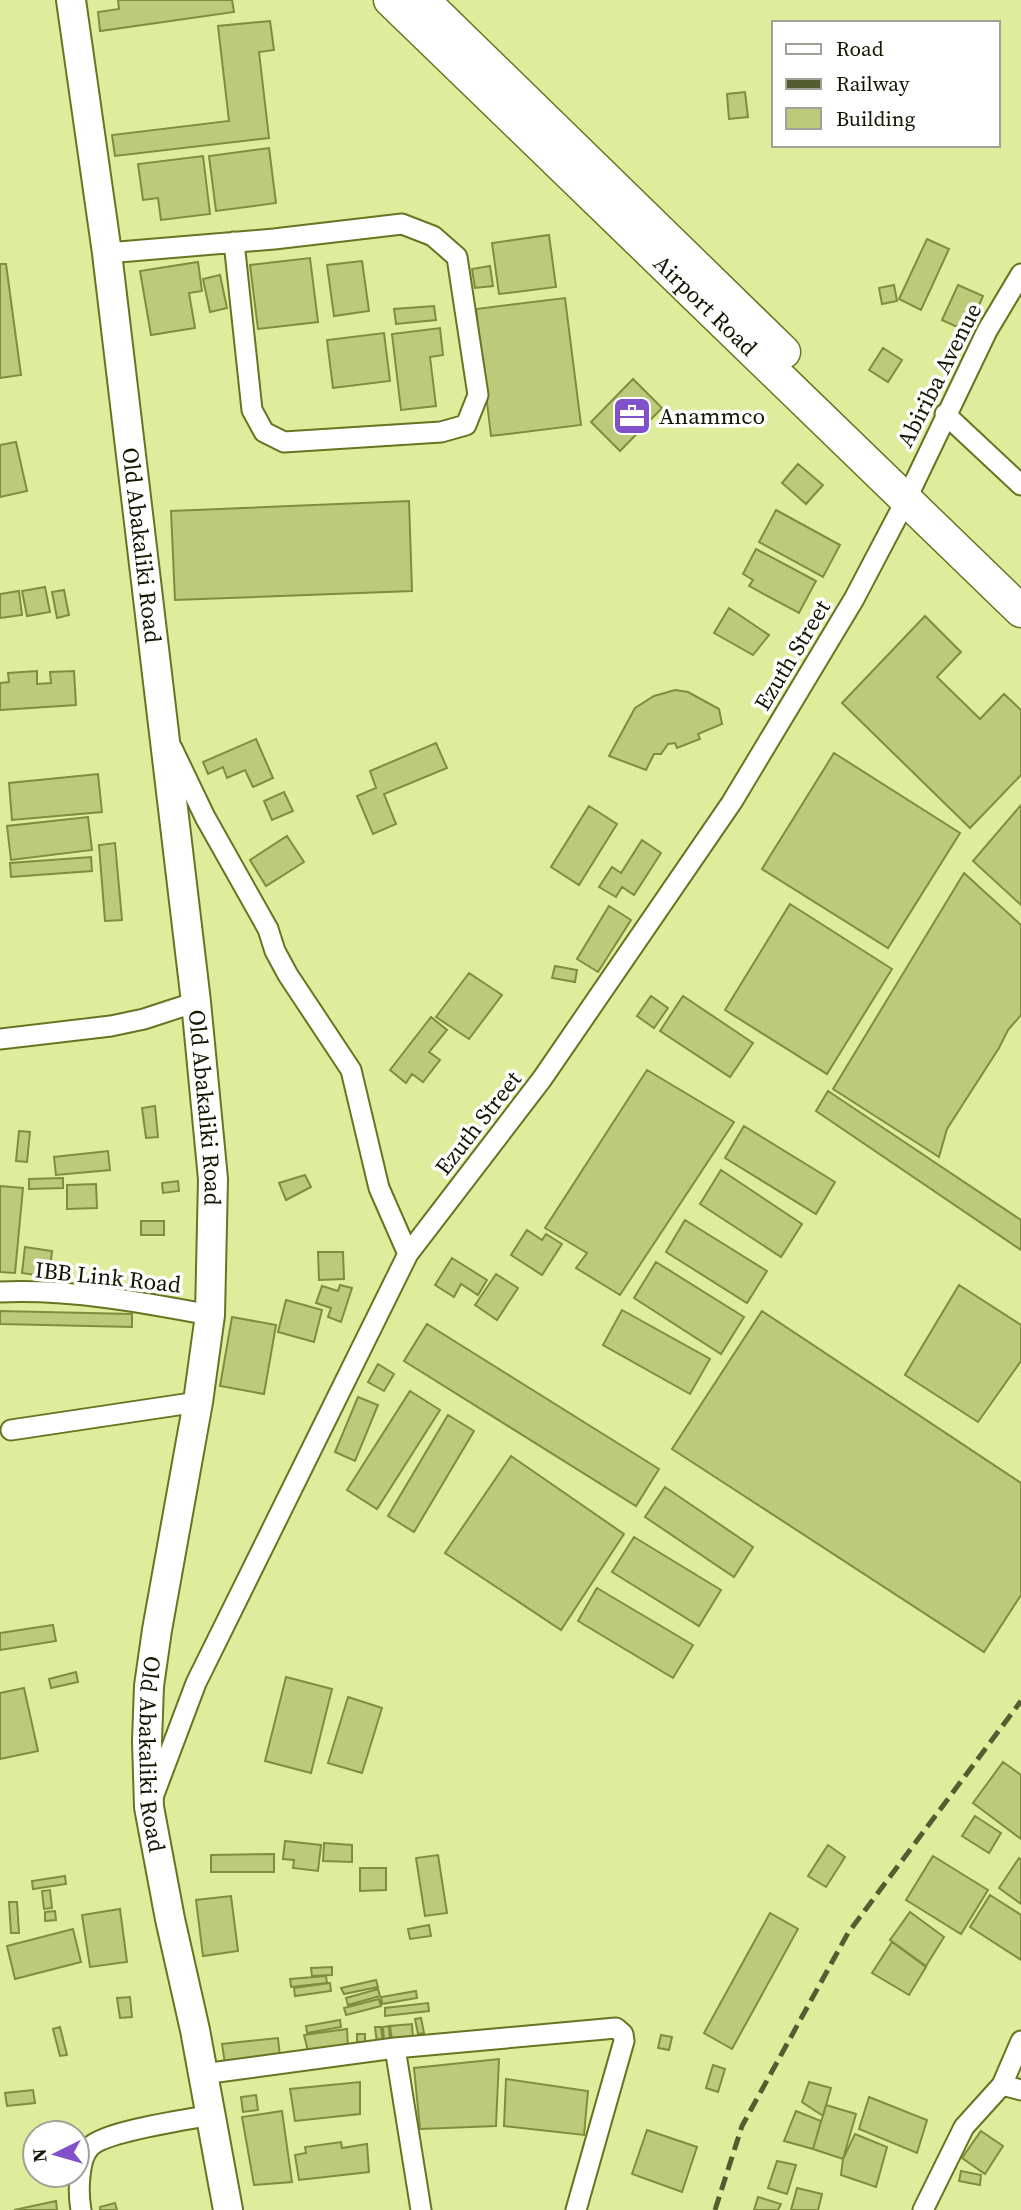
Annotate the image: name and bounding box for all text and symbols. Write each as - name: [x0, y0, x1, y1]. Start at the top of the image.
- legend: [772, 21, 1000, 147]
- text: Road: [836, 34, 884, 63]
- text: Railway: [836, 69, 910, 98]
- text: Building: [836, 104, 915, 133]
- street label: Airport Road: [646, 248, 764, 363]
- street label: Abiriba Avenue: [889, 297, 989, 453]
- office icon: Anammco: [611, 395, 653, 437]
- place label: Anammco: [659, 400, 765, 432]
- street label: Old Abakaliki Road: [114, 446, 169, 645]
- street label: Ezuth Street: [746, 593, 838, 716]
- street label: Old Abakaliki Road: [181, 1008, 229, 1206]
- street label: Ezuth Street: [427, 1064, 529, 1182]
- street label: IBB Link Road: [33, 1253, 183, 1301]
- street label: Old Abakaliki Road: [131, 1654, 173, 1855]
- north arrow: [21, 2119, 91, 2189]
- text: N: [25, 2147, 53, 2164]

